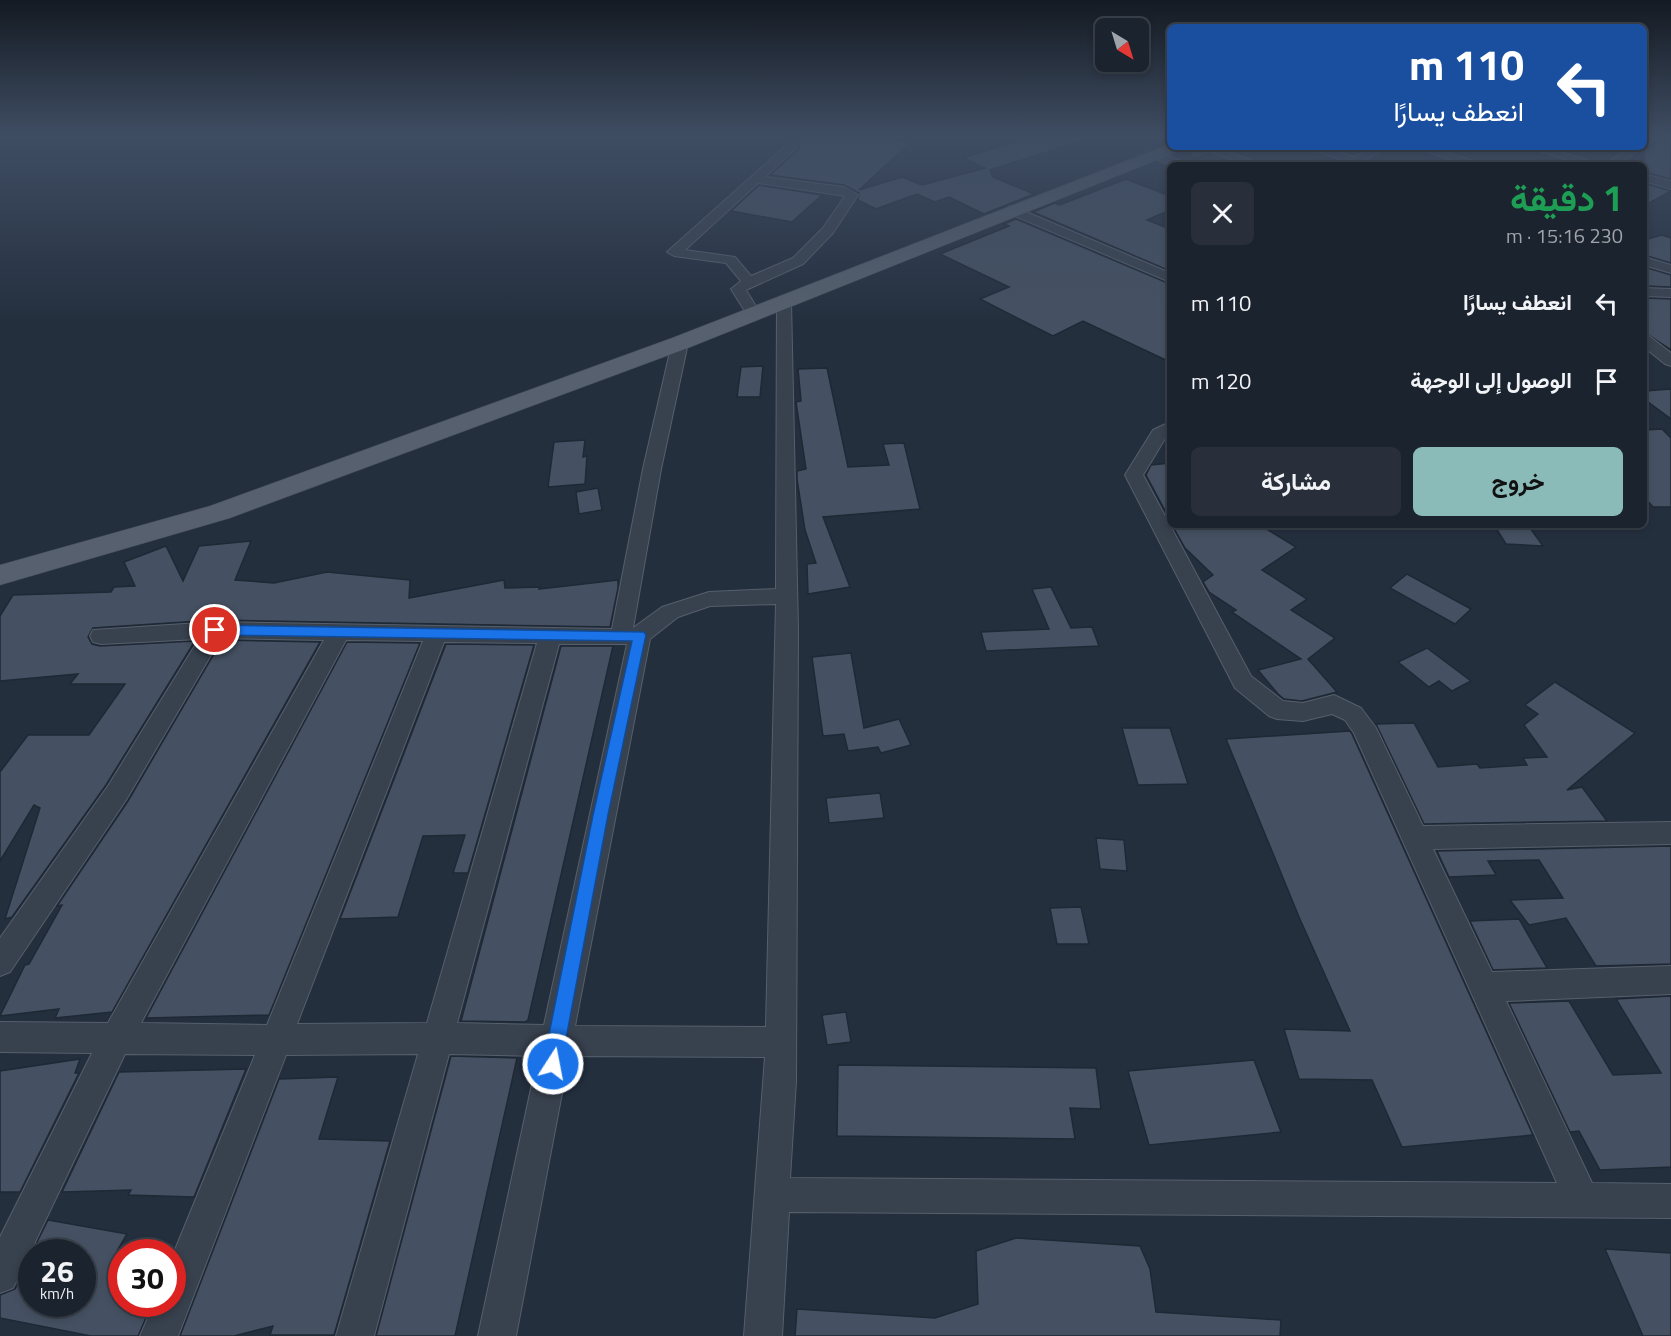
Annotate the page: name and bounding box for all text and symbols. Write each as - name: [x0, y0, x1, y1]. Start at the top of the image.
- north arrow: [1095, 18, 1149, 72]
- map controls: [1095, 18, 1149, 72]
- text: 110 m: [1409, 32, 1524, 96]
- icon: left: [1545, 48, 1623, 126]
- text: انعطف يسارًا: [1393, 90, 1524, 131]
- text: 1 دقيقة: [1510, 170, 1623, 225]
- button: close: [1191, 182, 1254, 245]
- text: 230 m · 15:16: [1506, 220, 1623, 251]
- text: انعطف يسارًا: [1463, 285, 1572, 319]
- text: 110 m: [1191, 286, 1251, 320]
- icon: left: [1590, 287, 1623, 320]
- text: الوصول إلى الوجهة: [1410, 363, 1572, 397]
- text: 120 m: [1191, 364, 1251, 398]
- icon: arrive: [1590, 365, 1623, 398]
- button: مشاركة: [1191, 447, 1401, 516]
- button: خروج: [1413, 447, 1623, 516]
- pin: [189, 604, 240, 655]
- icon: arrive: [198, 613, 231, 646]
- position arrow: [521, 1032, 585, 1096]
- speed limit sign: 30: [108, 1239, 186, 1317]
- text: 26: [40, 1248, 74, 1294]
- text: km/h: [40, 1282, 74, 1305]

